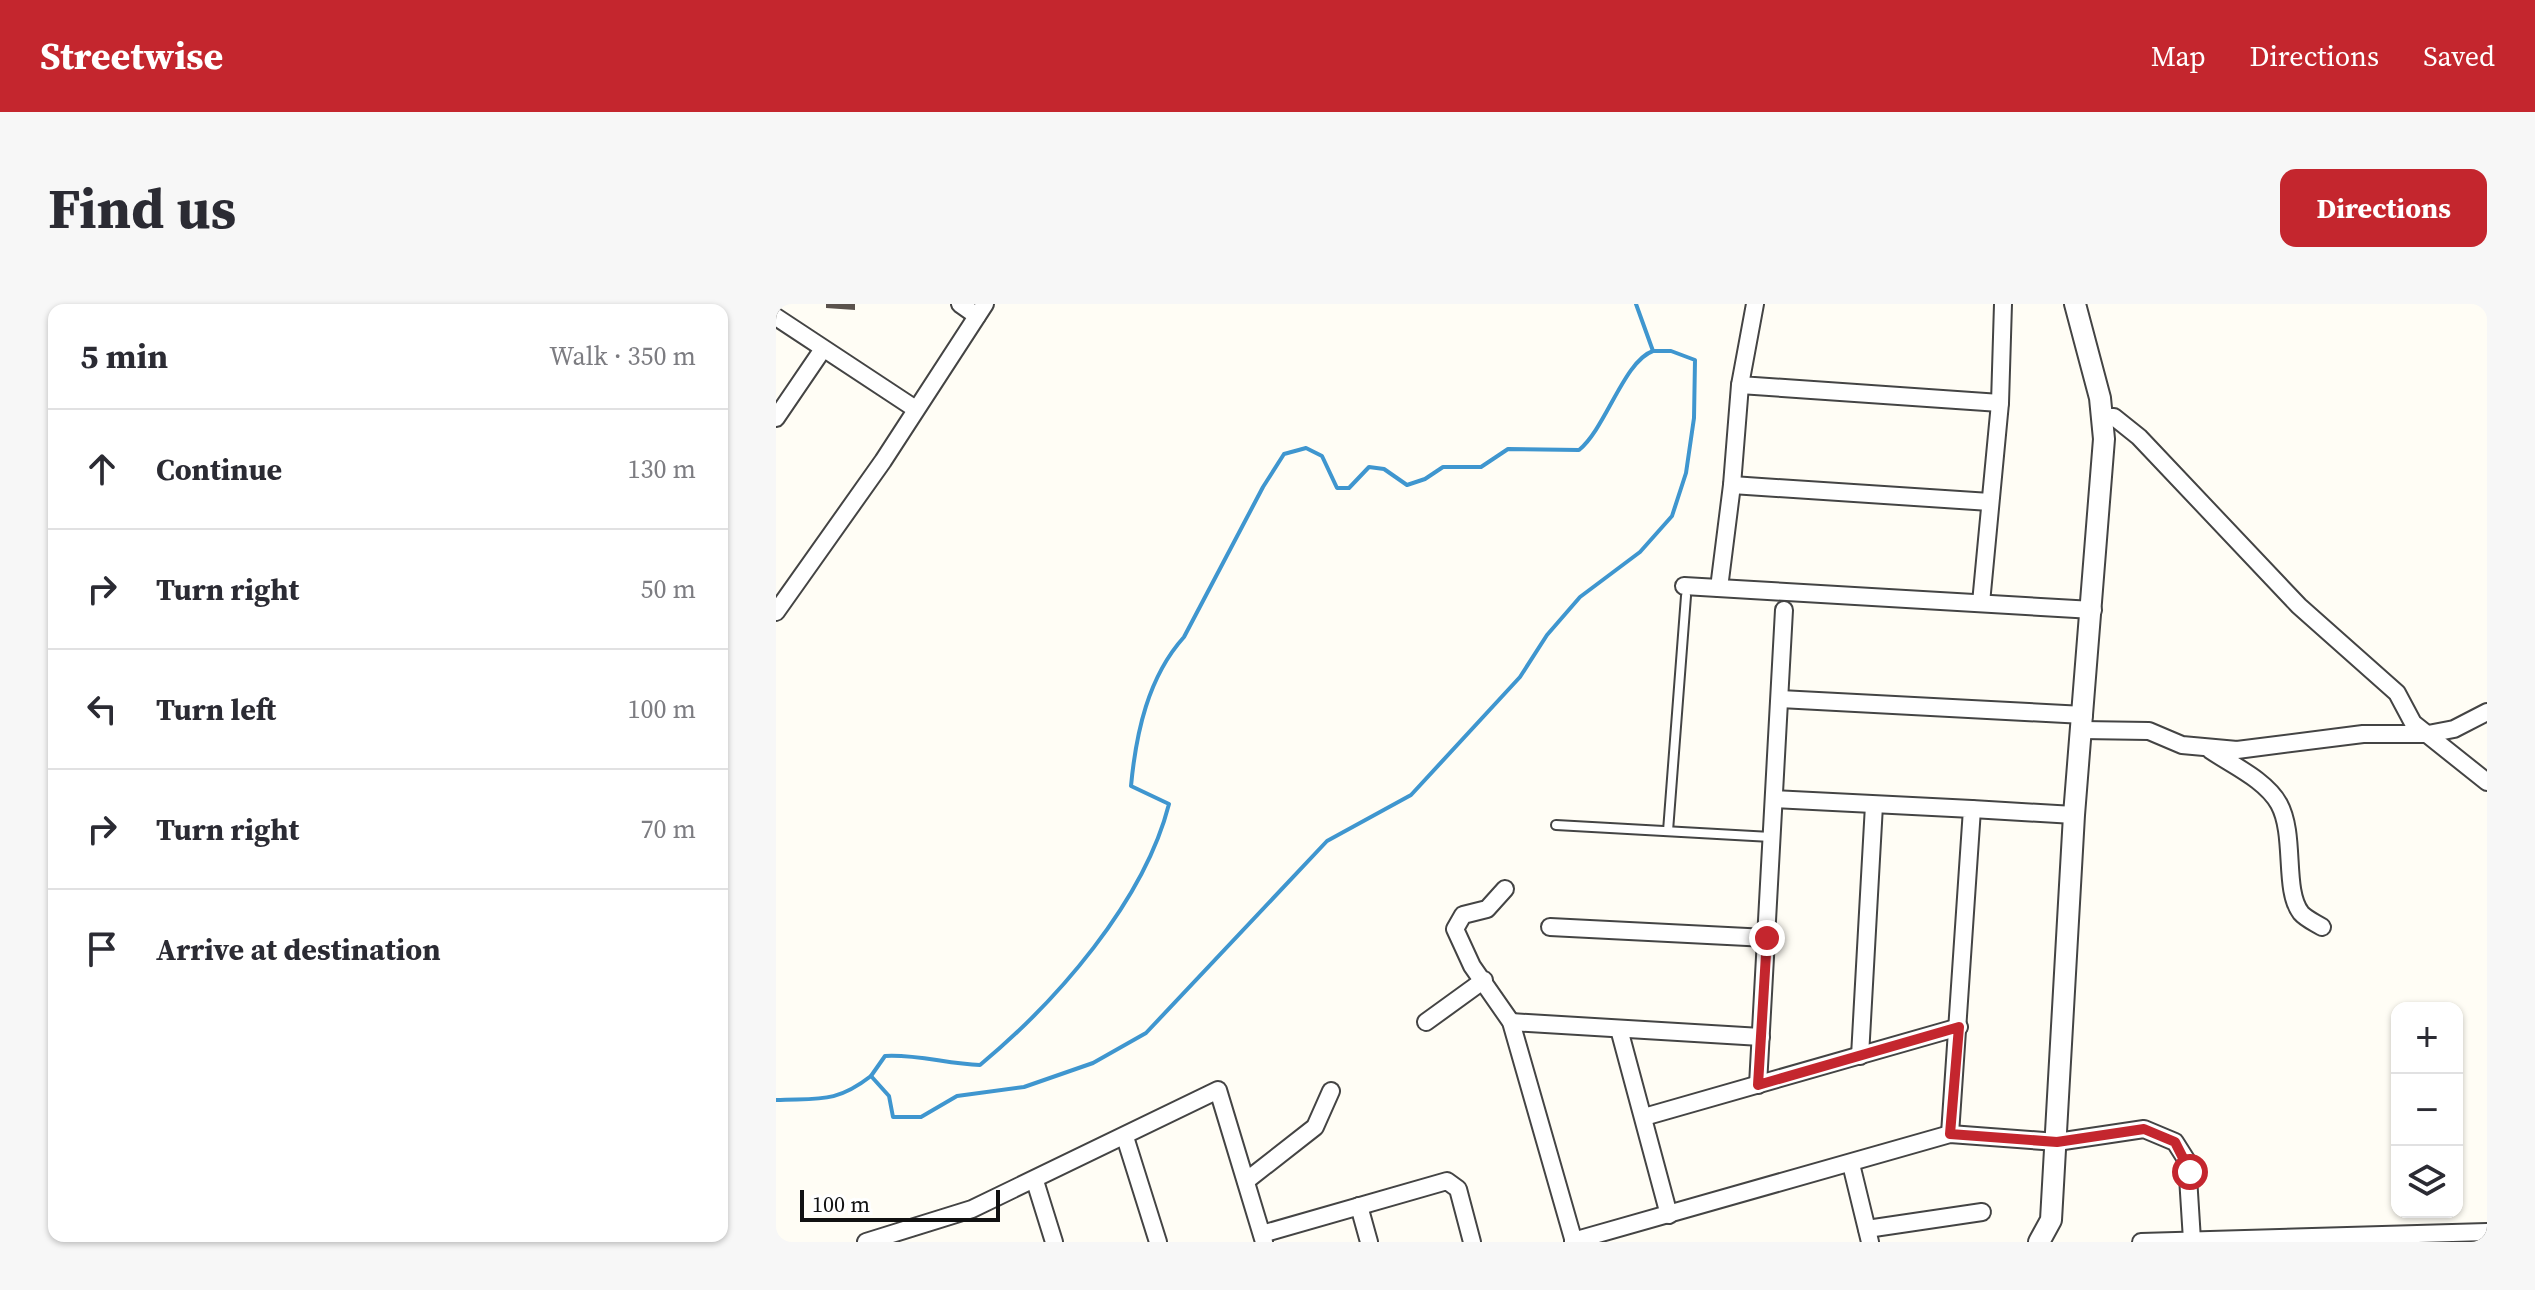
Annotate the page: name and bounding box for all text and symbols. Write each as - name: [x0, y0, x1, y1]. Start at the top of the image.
- text: Streetwise: [40, 30, 223, 82]
- text: Map: [2151, 37, 2206, 75]
- text: Directions: [2250, 37, 2379, 75]
- text: Saved: [2423, 37, 2495, 75]
- button: Directions: [2280, 169, 2487, 247]
- text: Find us: [48, 170, 236, 247]
- text: 5 min: [80, 333, 168, 379]
- text: Walk · 350 m: [549, 338, 696, 374]
- icon: ahead: [80, 447, 124, 491]
- text: Continue: [156, 449, 282, 490]
- text: 130 m: [628, 451, 696, 487]
- icon: right: [80, 567, 124, 611]
- text: Turn right: [156, 569, 299, 610]
- text: 50 m: [641, 571, 696, 607]
- icon: left: [80, 687, 124, 731]
- text: Turn left: [156, 689, 276, 730]
- text: 100 m: [628, 691, 696, 727]
- icon: right: [80, 807, 124, 851]
- text: Turn right: [156, 809, 299, 850]
- text: 70 m: [641, 811, 696, 847]
- route end: [1749, 920, 1785, 956]
- icon: arrive: [80, 927, 124, 971]
- text: Arrive at destination: [156, 929, 441, 970]
- map controls: [2391, 1002, 2463, 1218]
- button: +: [2391, 1002, 2463, 1074]
- button: −: [2391, 1074, 2463, 1146]
- button: layers: [2391, 1146, 2463, 1218]
- route start: [2172, 1154, 2208, 1190]
- scale bar: [800, 1186, 1000, 1222]
- text: 100 m: [812, 1189, 870, 1219]

